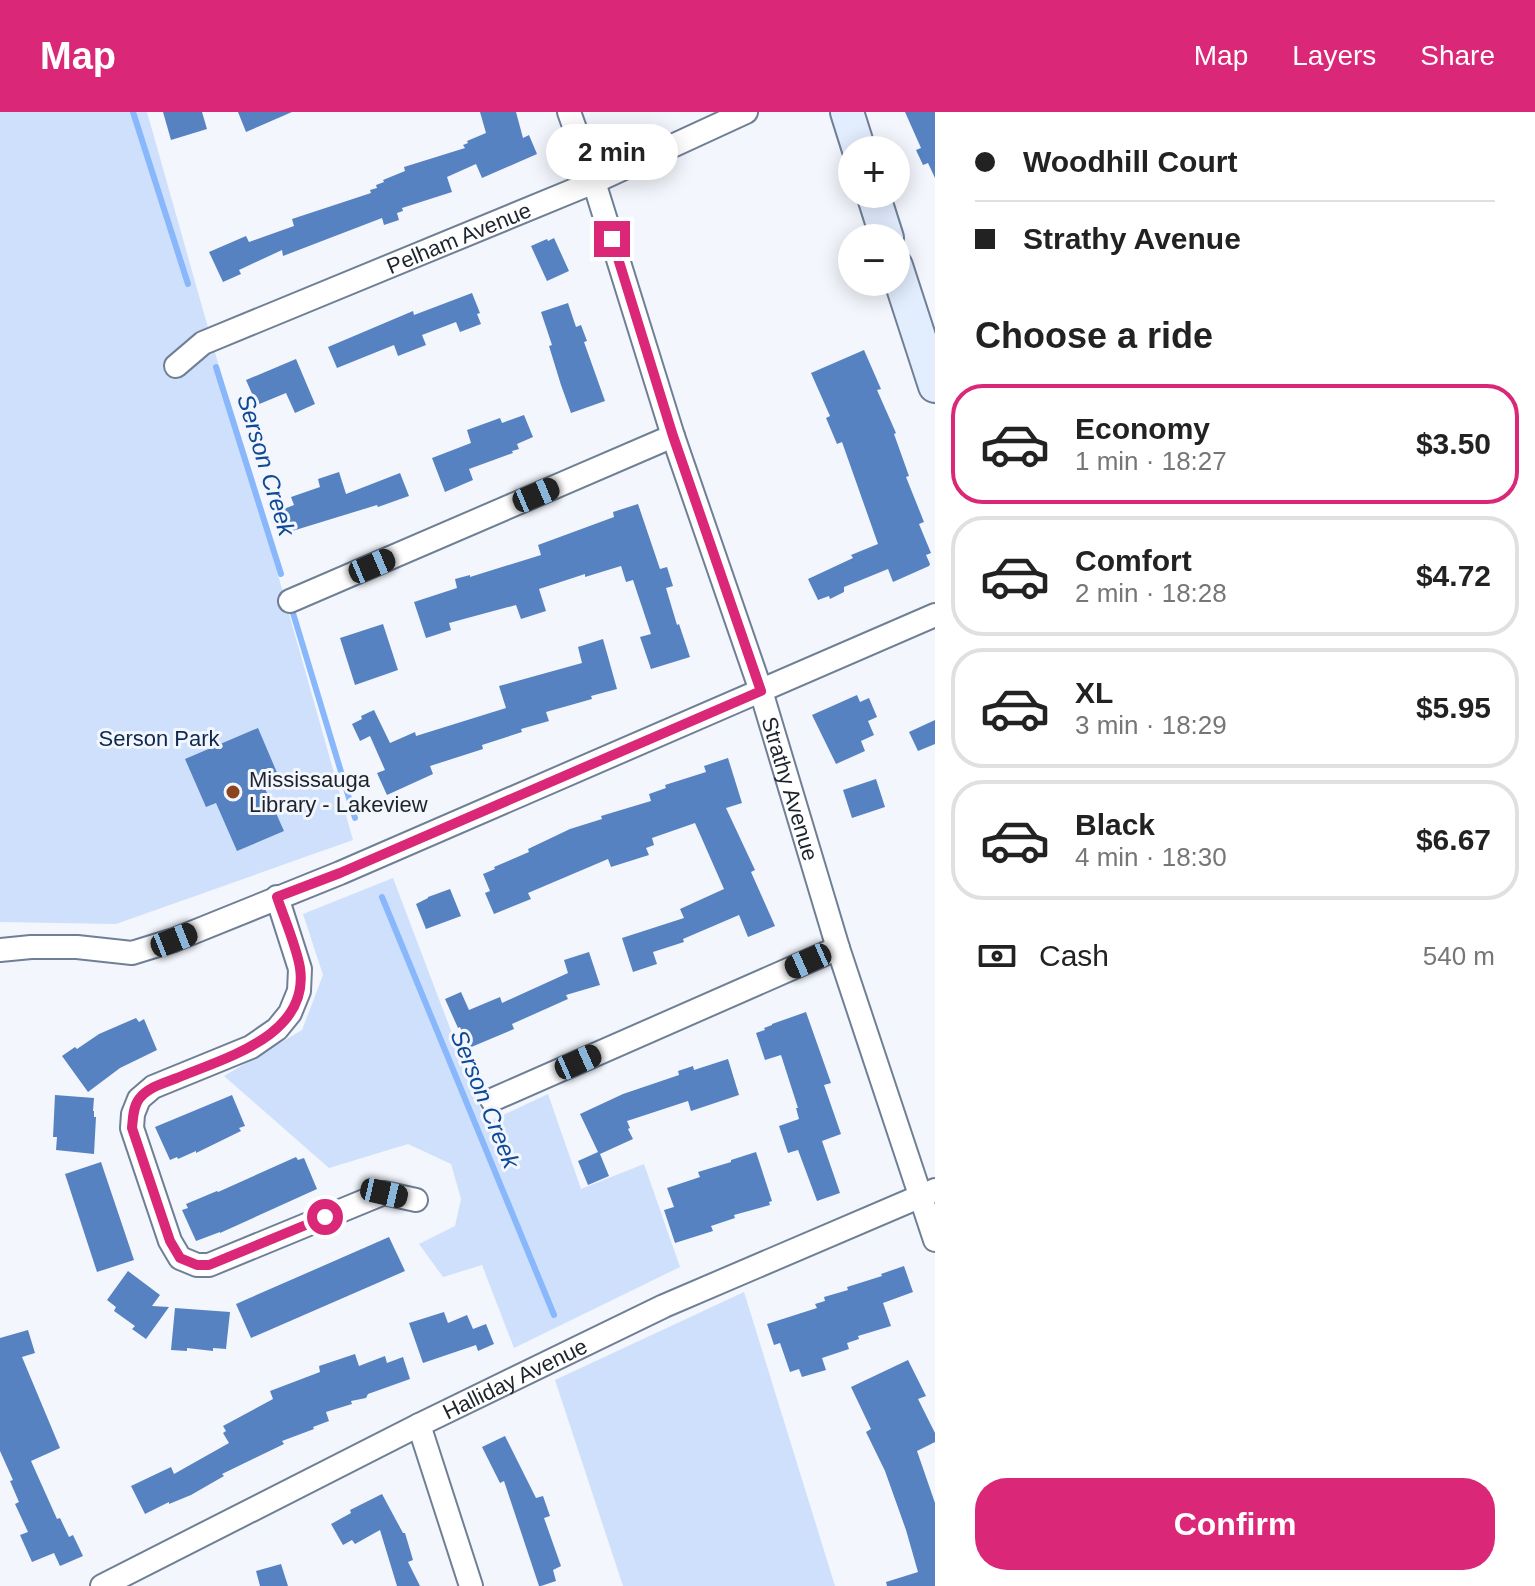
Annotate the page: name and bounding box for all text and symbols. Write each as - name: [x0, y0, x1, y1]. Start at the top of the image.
- text: Map: [40, 35, 116, 77]
- text: Map: [1194, 40, 1248, 71]
- text: Layers: [1292, 40, 1376, 71]
- text: Share: [1420, 40, 1495, 71]
- callout: 2 min: [546, 123, 678, 179]
- map controls: [838, 136, 910, 296]
- button: +: [838, 136, 910, 208]
- text: 2 min: [578, 137, 646, 167]
- text: Woodhill Court: [1023, 145, 1237, 178]
- street label: Pelham Avenue: [383, 197, 535, 279]
- route end: [594, 221, 630, 257]
- text: Strathy Avenue: [1023, 222, 1241, 255]
- button: −: [838, 224, 910, 296]
- text: Choose a ride: [975, 315, 1213, 356]
- water label: Serson Creek: [232, 391, 301, 541]
- icon: car: [979, 408, 1051, 480]
- text: Economy: [1075, 412, 1210, 445]
- text: $3.50: [1416, 427, 1491, 460]
- text: 1 min · 18:27: [1075, 446, 1227, 476]
- car: [509, 475, 563, 515]
- icon: car: [979, 540, 1051, 612]
- text: Comfort: [1075, 544, 1192, 577]
- car: [345, 546, 399, 586]
- text: $4.72: [1416, 559, 1491, 592]
- text: 2 min · 18:28: [1075, 578, 1227, 608]
- icon: car: [979, 672, 1051, 744]
- text: XL: [1075, 676, 1113, 709]
- text: $5.95: [1416, 691, 1491, 724]
- text: 3 min · 18:29: [1075, 710, 1227, 740]
- street label: Strathy Avenue: [756, 714, 823, 864]
- park label: Serson Park: [98, 726, 221, 751]
- place label: Mississauga Library - Lakeview: [249, 767, 428, 817]
- marker: Mississauga Library - Lakeview: [224, 783, 242, 801]
- icon: car: [979, 804, 1051, 876]
- text: Black: [1075, 808, 1155, 841]
- text: $6.67: [1416, 823, 1491, 856]
- text: 4 min · 18:30: [1075, 842, 1227, 872]
- car: [147, 920, 201, 960]
- icon: cash: [975, 934, 1019, 978]
- text: Cash: [1039, 939, 1109, 972]
- car: [781, 940, 835, 982]
- text: 540 m: [1423, 941, 1495, 971]
- water label: Serson Creek: [445, 1026, 526, 1174]
- car: [551, 1041, 605, 1083]
- car: [358, 1176, 410, 1210]
- route start: [307, 1199, 343, 1235]
- street label: Halliday Avenue: [439, 1333, 591, 1425]
- button: Confirm: [975, 1478, 1495, 1570]

